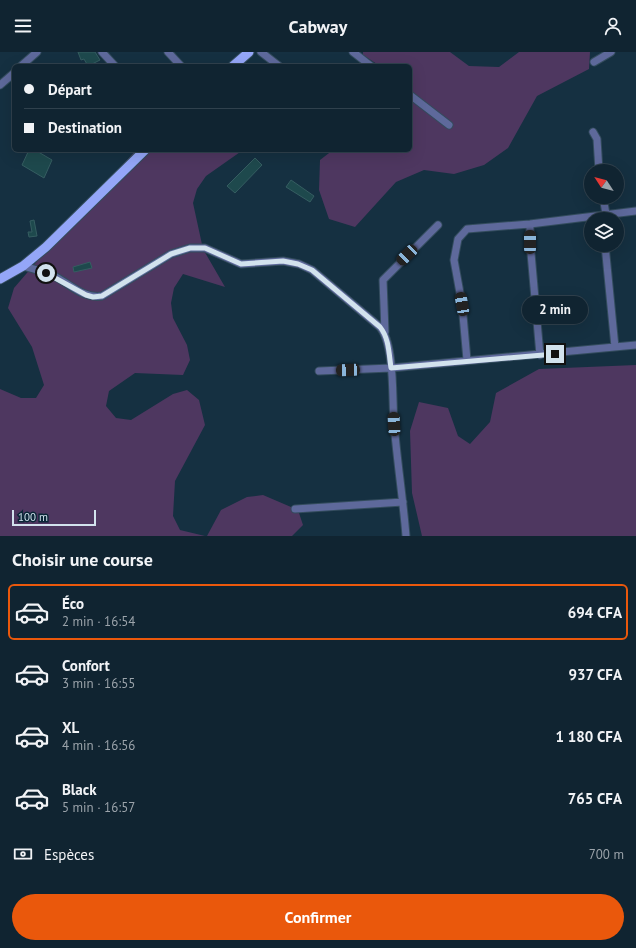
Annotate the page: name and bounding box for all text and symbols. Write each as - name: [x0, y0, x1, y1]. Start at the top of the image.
- icon: menu: [12, 15, 34, 37]
- text: Cabway: [289, 15, 347, 38]
- icon: person: [602, 15, 624, 37]
- text: Départ: [48, 80, 92, 99]
- text: Destination: [48, 118, 122, 137]
- north arrow: [584, 164, 624, 204]
- map controls: [584, 164, 624, 252]
- button: layers: [584, 212, 624, 252]
- car: [524, 230, 536, 254]
- car: [394, 242, 420, 268]
- route start: [37, 264, 55, 282]
- car: [454, 291, 470, 317]
- callout: 2 min: [522, 296, 588, 324]
- text: 2 min: [539, 301, 571, 318]
- route end: [546, 345, 564, 363]
- car: [336, 364, 360, 376]
- car: [387, 412, 401, 436]
- scale bar: [12, 508, 96, 527]
- text: 100 m: [18, 510, 48, 524]
- text: Choisir une course: [12, 548, 153, 571]
- icon: car: [14, 594, 50, 630]
- text: Éco: [62, 594, 84, 613]
- text: 694 CFA: [568, 603, 622, 622]
- text: 2 min · 16:54: [62, 613, 135, 630]
- icon: car: [14, 656, 50, 692]
- text: Confort: [62, 656, 110, 675]
- text: 937 CFA: [569, 665, 622, 684]
- text: 3 min · 16:55: [62, 675, 135, 692]
- icon: car: [14, 718, 50, 754]
- text: XL: [62, 718, 79, 737]
- text: 1 180 CFA: [556, 727, 622, 746]
- text: 4 min · 16:56: [62, 737, 135, 754]
- icon: car: [14, 780, 50, 816]
- text: Black: [62, 780, 97, 799]
- text: 765 CFA: [568, 789, 622, 808]
- text: 5 min · 16:57: [62, 799, 135, 816]
- icon: cash: [12, 843, 34, 865]
- text: Espèces: [44, 845, 94, 864]
- text: 700 m: [589, 846, 624, 863]
- button: Confirmer: [12, 894, 624, 940]

